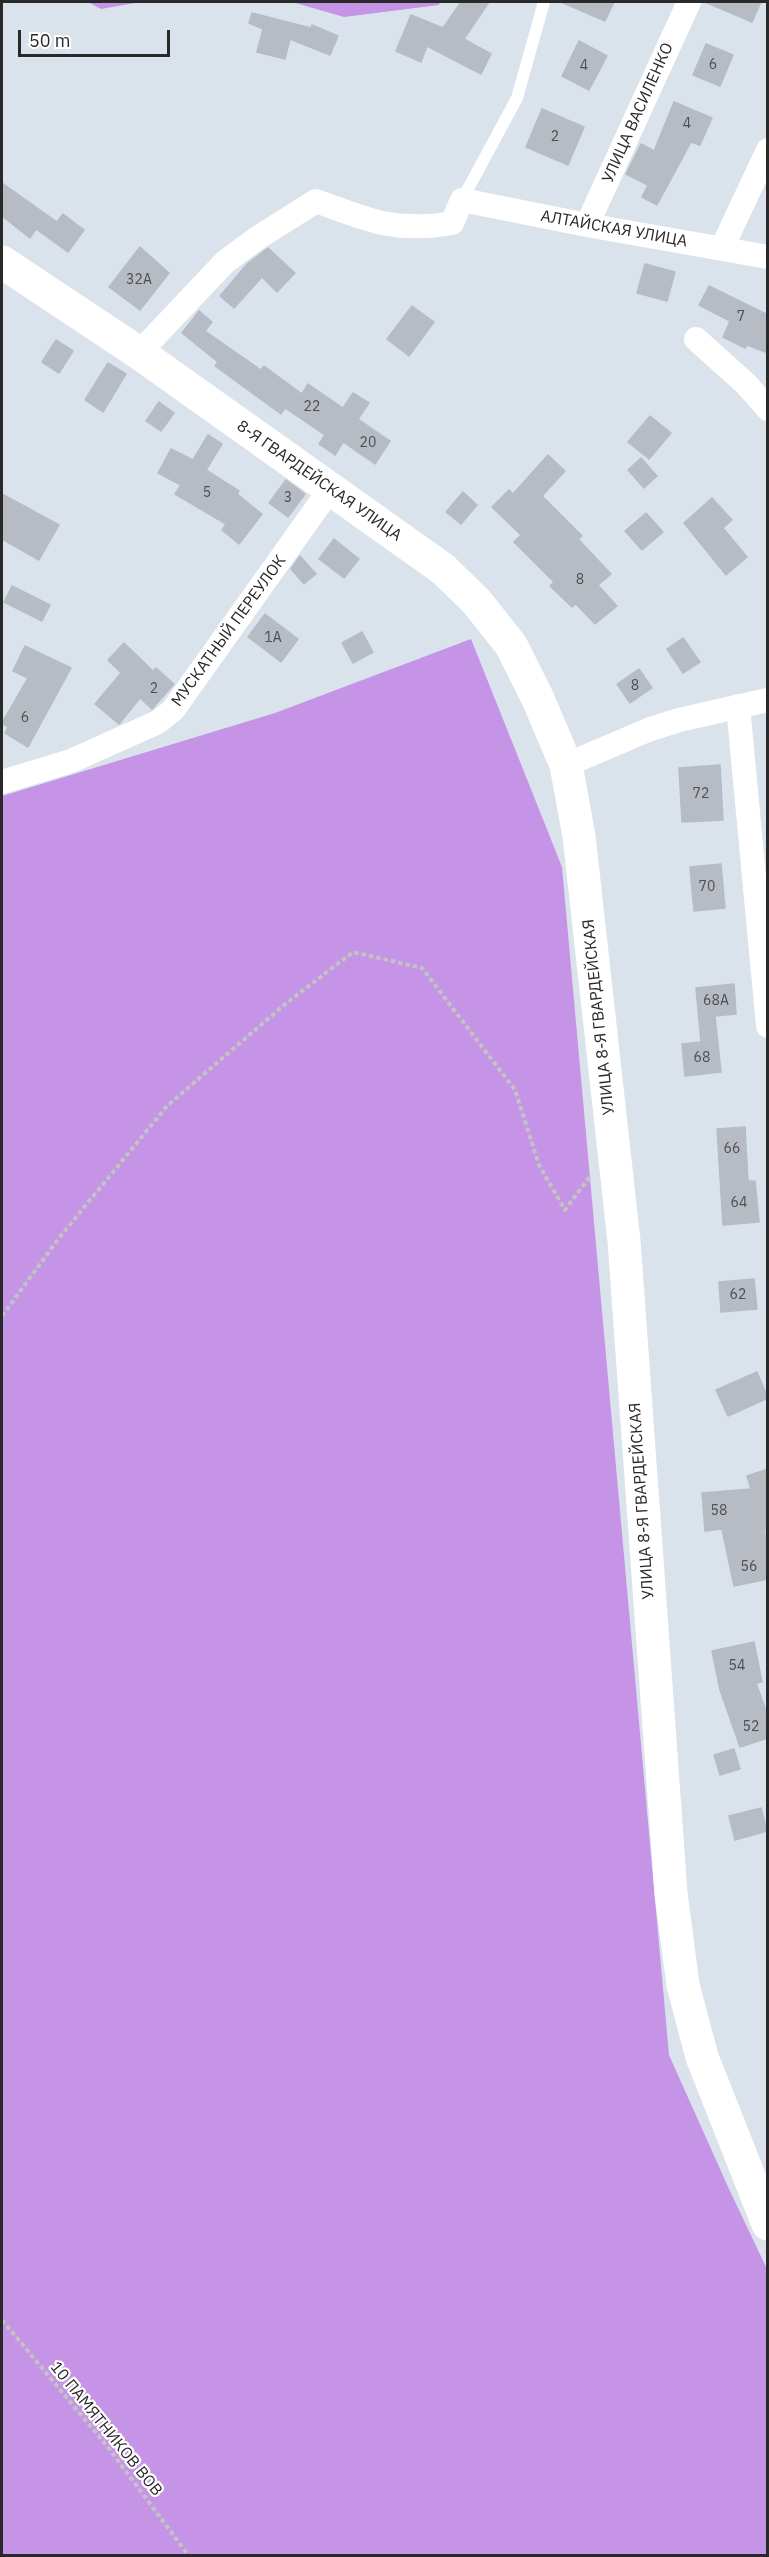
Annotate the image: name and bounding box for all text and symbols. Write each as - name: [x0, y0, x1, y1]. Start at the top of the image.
- scale bar: [21, 18, 172, 56]
- text: 50 m: [29, 29, 71, 52]
- street label: УЛИЦА ВАСИЛЕНКО: [598, 40, 678, 186]
- house number: 6: [709, 57, 717, 73]
- house number: 4: [580, 58, 588, 74]
- house number: 4: [683, 116, 691, 132]
- house number: 2: [551, 129, 559, 145]
- street label: АЛТАЙСКАЯ УЛИЦА: [539, 207, 689, 251]
- house number: 32А: [126, 272, 152, 288]
- house number: 7: [737, 309, 745, 325]
- house number: 22: [304, 399, 320, 415]
- street label: 8-Я ГВАРДЕЙСКАЯ УЛИЦА: [233, 417, 405, 545]
- house number: 20: [360, 435, 376, 451]
- house number: 5: [203, 485, 211, 501]
- house number: 3: [284, 490, 292, 506]
- street label: МУСКАТНЫЙ ПЕРЕУЛОК: [168, 552, 290, 710]
- house number: 8: [576, 572, 584, 588]
- house number: 1А: [264, 630, 282, 646]
- house number: 8: [631, 678, 639, 694]
- house number: 2: [150, 681, 158, 697]
- house number: 6: [21, 710, 29, 726]
- house number: 72: [693, 786, 709, 802]
- house number: 70: [699, 879, 715, 895]
- street label: УЛИЦА 8-Я ГВАРДЕЙСКАЯ: [579, 918, 619, 1116]
- house number: 68А: [703, 993, 729, 1009]
- house number: 68: [694, 1050, 710, 1066]
- house number: 66: [724, 1141, 740, 1157]
- house number: 64: [731, 1195, 747, 1211]
- house number: 62: [730, 1287, 746, 1303]
- street label: УЛИЦА 8-Я ГВАРДЕЙСКАЯ: [626, 1402, 658, 1600]
- house number: 58: [711, 1503, 727, 1519]
- house number: 56: [741, 1559, 757, 1575]
- house number: 54: [729, 1658, 745, 1674]
- house number: 52: [743, 1719, 759, 1735]
- street label: 10 ПАМЯТНИКОВ ВОВ: [46, 2358, 166, 2500]

